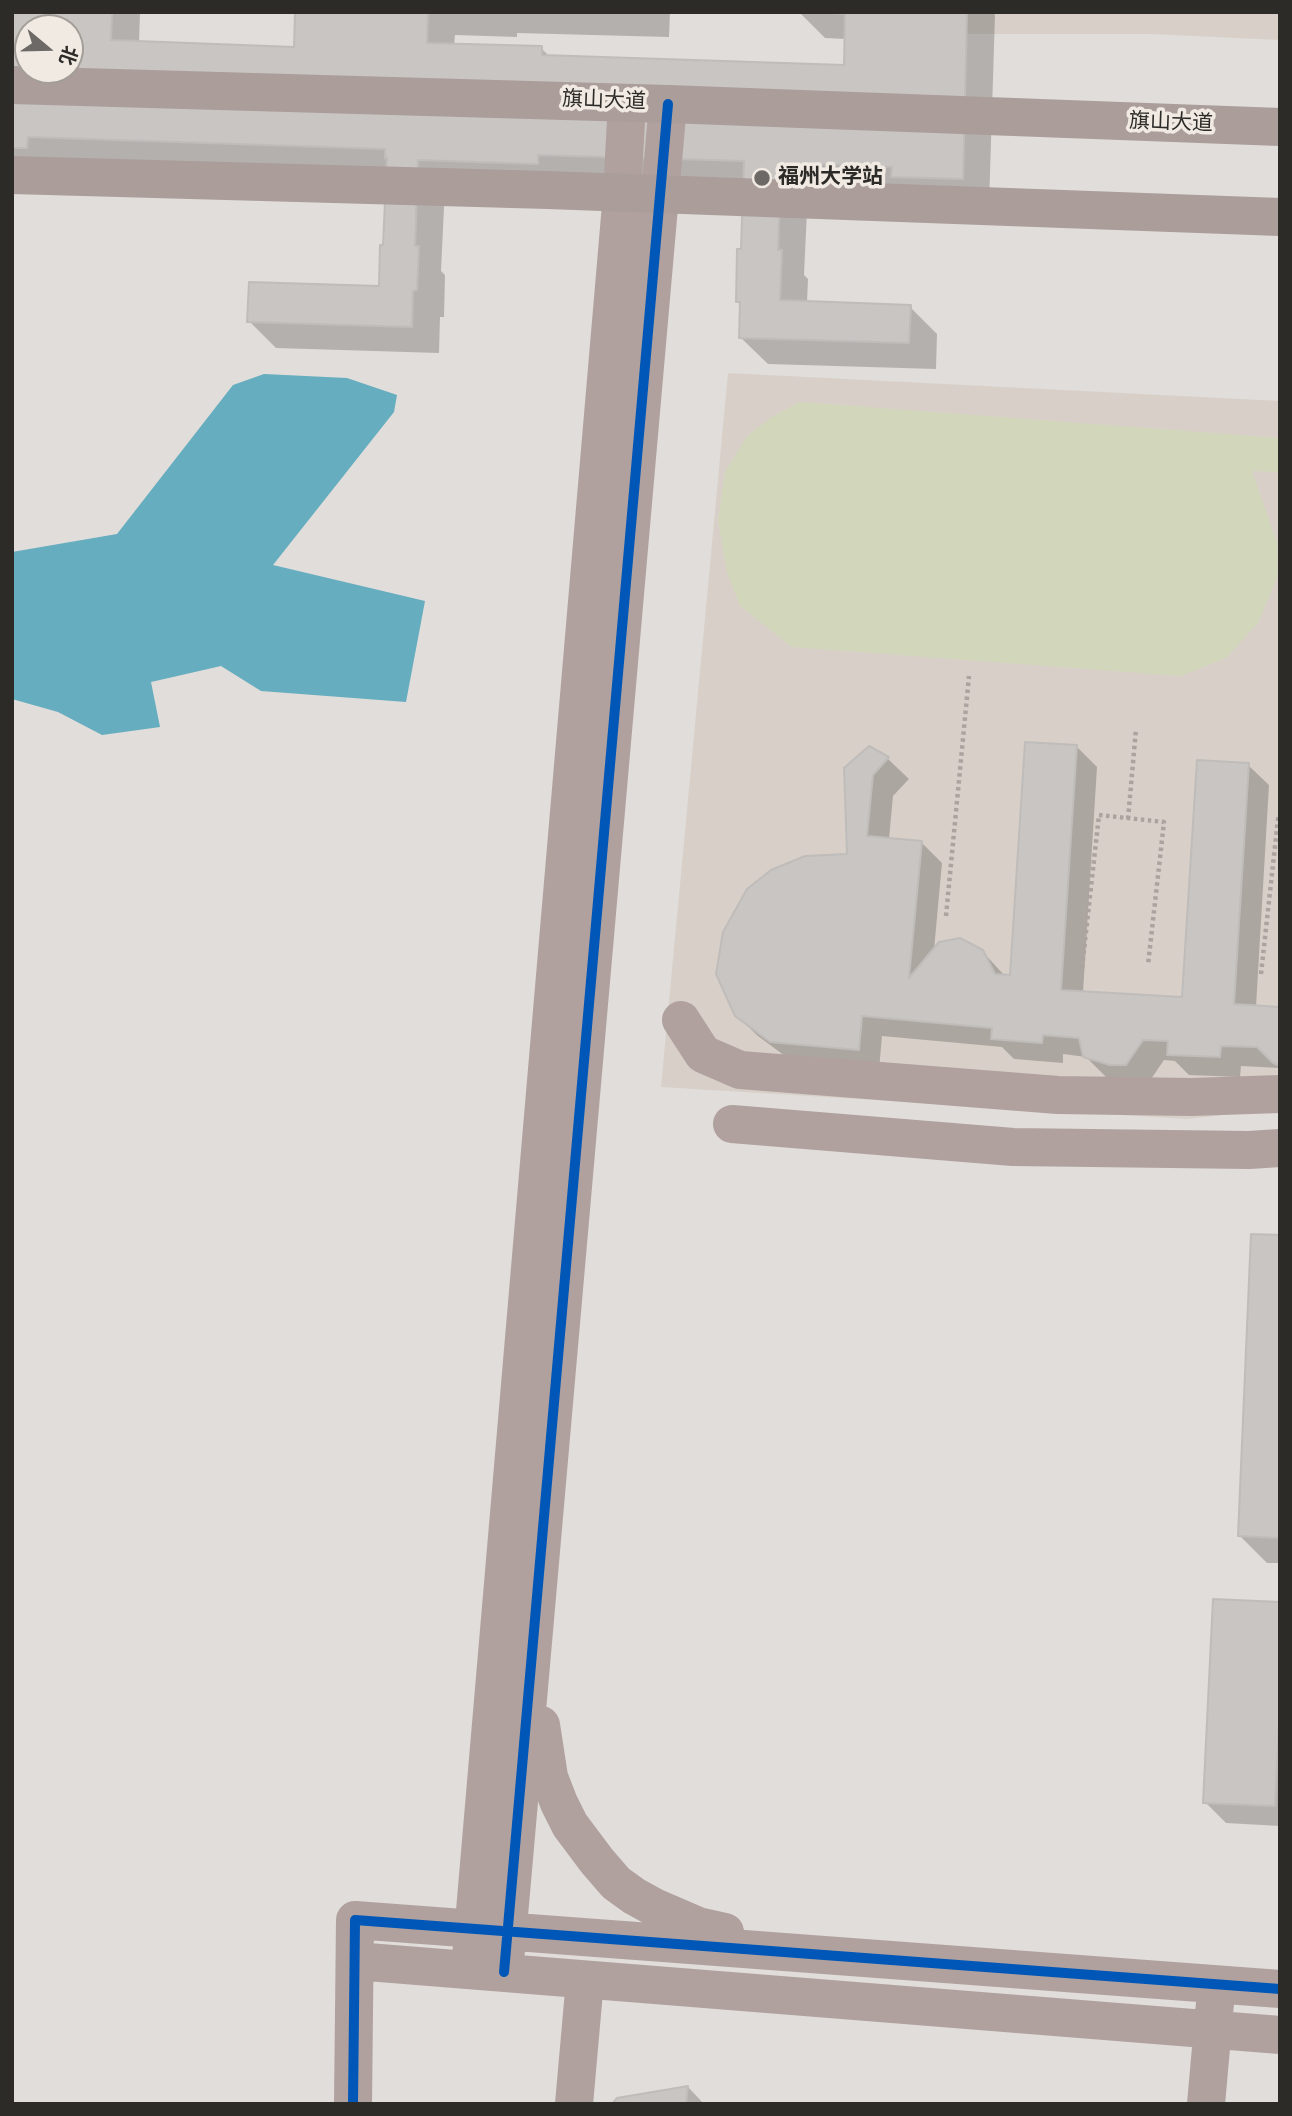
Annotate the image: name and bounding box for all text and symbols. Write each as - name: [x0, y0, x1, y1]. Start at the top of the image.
- north arrow: [14, 14, 84, 84]
- text: 北: [52, 42, 83, 69]
- street label: 旗山大道: [562, 88, 646, 116]
- street label: 旗山大道: [1129, 110, 1213, 138]
- place label: 福州大学站: [778, 165, 883, 191]
- marker: 福州大学站: [752, 168, 772, 188]

